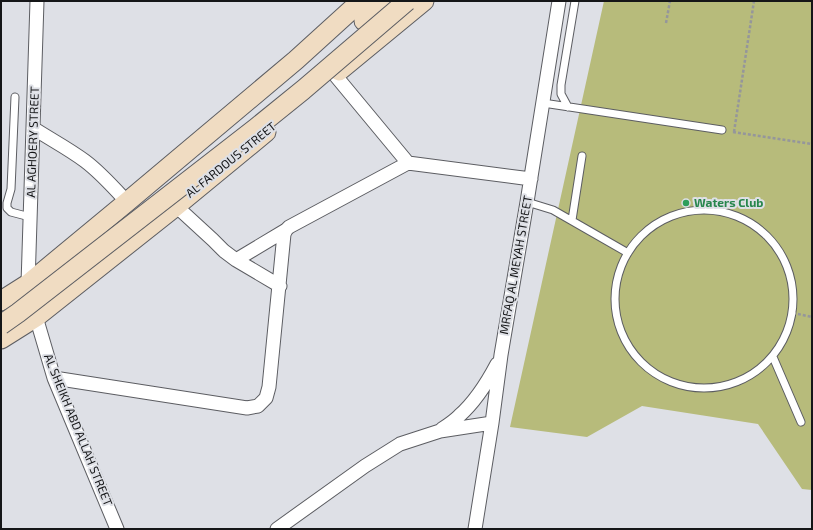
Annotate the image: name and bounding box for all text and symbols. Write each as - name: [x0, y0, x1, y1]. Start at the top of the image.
- street label: AL AGHOERY STREET: [23, 86, 41, 198]
- street label: AL FARDOUS STREET: [183, 119, 278, 200]
- street label: MRFAQ AL MEYAH STREET: [496, 194, 535, 336]
- place label: Waters Club: [694, 195, 763, 209]
- marker: Waters Club: [681, 198, 691, 208]
- street label: AL SHEIKH ABD ALLAH STREET: [42, 351, 116, 508]

